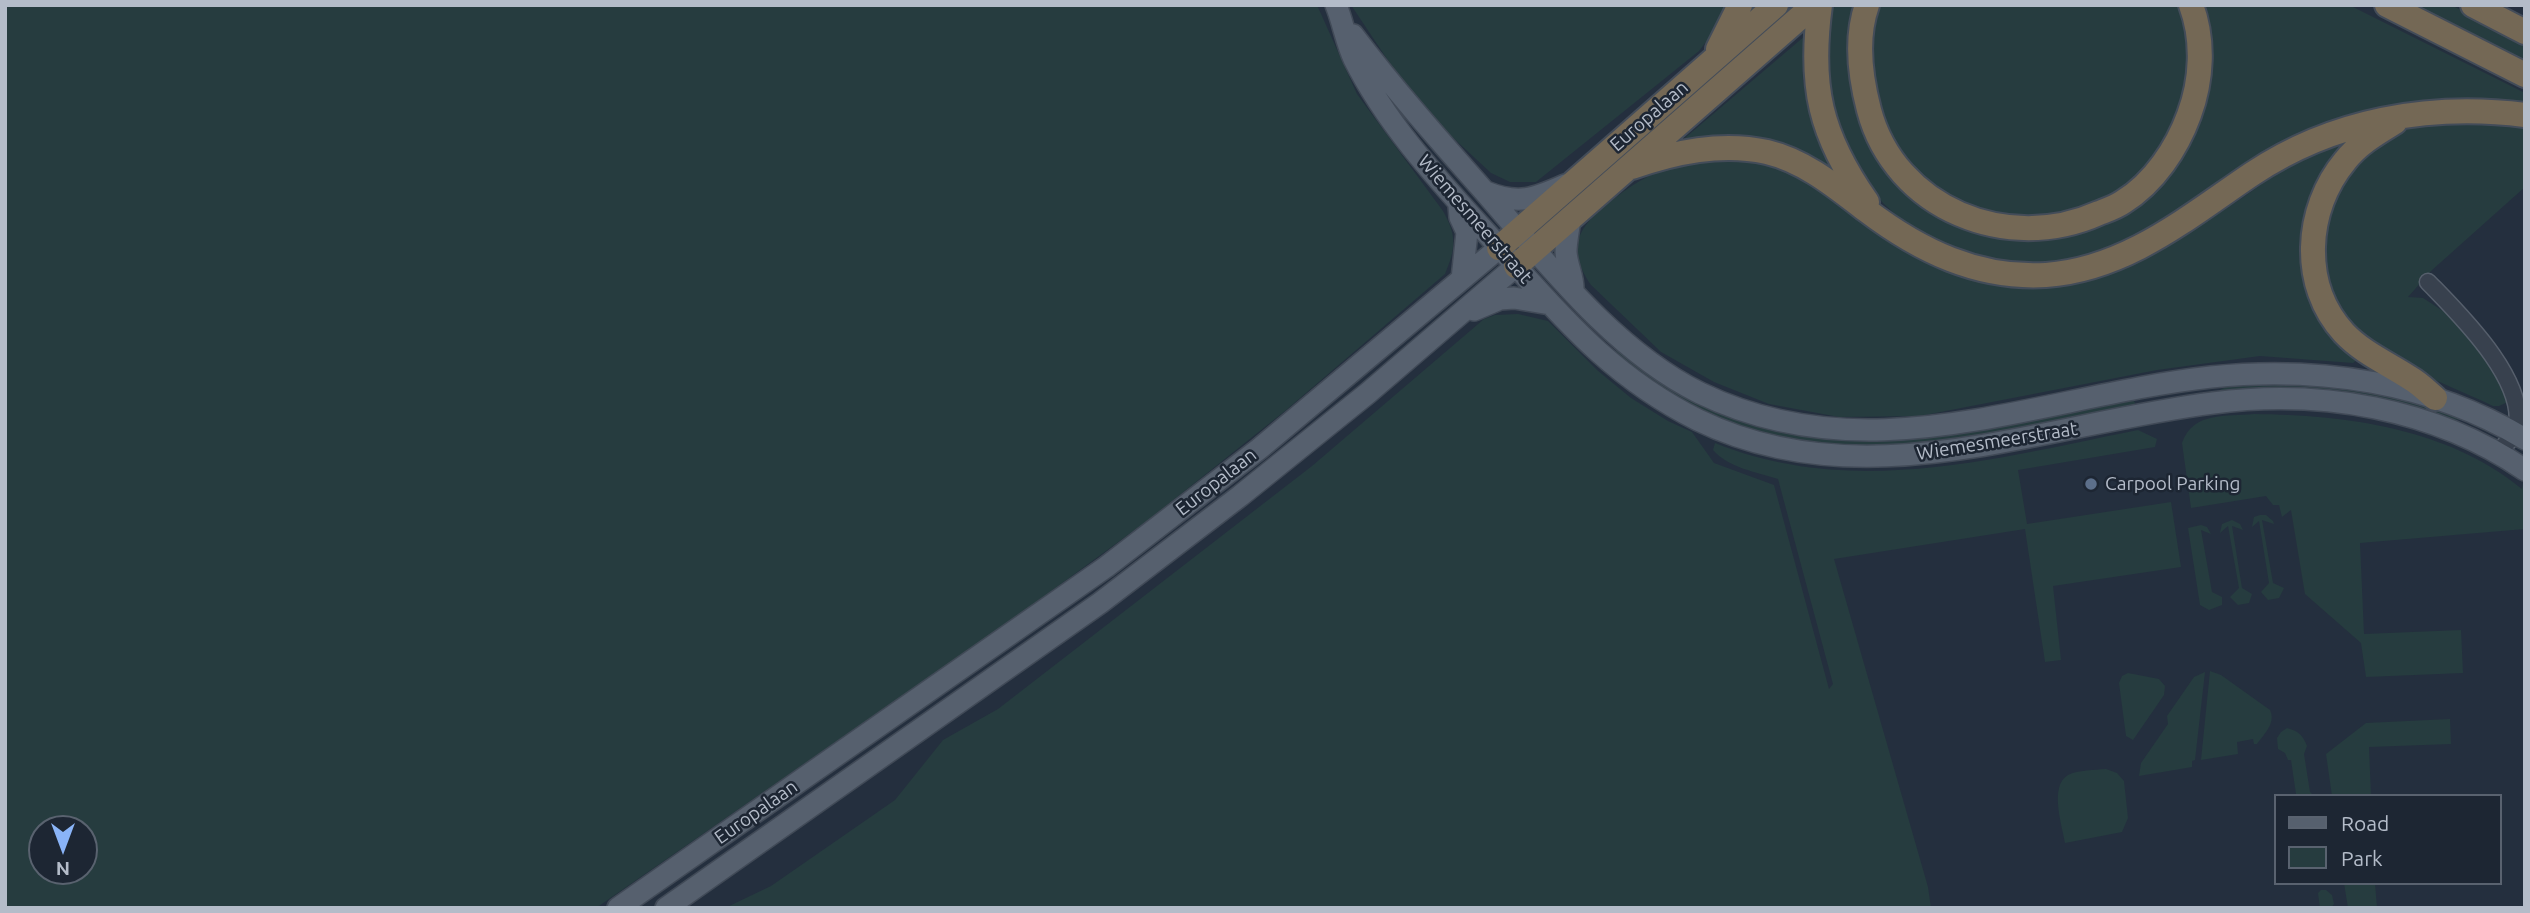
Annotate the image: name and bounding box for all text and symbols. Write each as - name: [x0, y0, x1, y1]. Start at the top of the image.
- street label: Europalaan: [1605, 76, 1693, 156]
- street label: Wiemesmeerstraat: [1413, 150, 1537, 288]
- street label: Wiemesmeerstraat: [1915, 417, 2079, 465]
- street label: Europalaan: [1171, 443, 1261, 521]
- place label: Carpool Parking: [2105, 473, 2240, 495]
- marker: Carpool Parking: [2083, 476, 2099, 492]
- street label: Europalaan: [710, 775, 802, 849]
- legend: [2274, 794, 2502, 885]
- text: Road: [2341, 811, 2389, 835]
- north arrow: [28, 815, 98, 885]
- text: Park: [2341, 846, 2383, 870]
- text: N: [56, 858, 70, 880]

